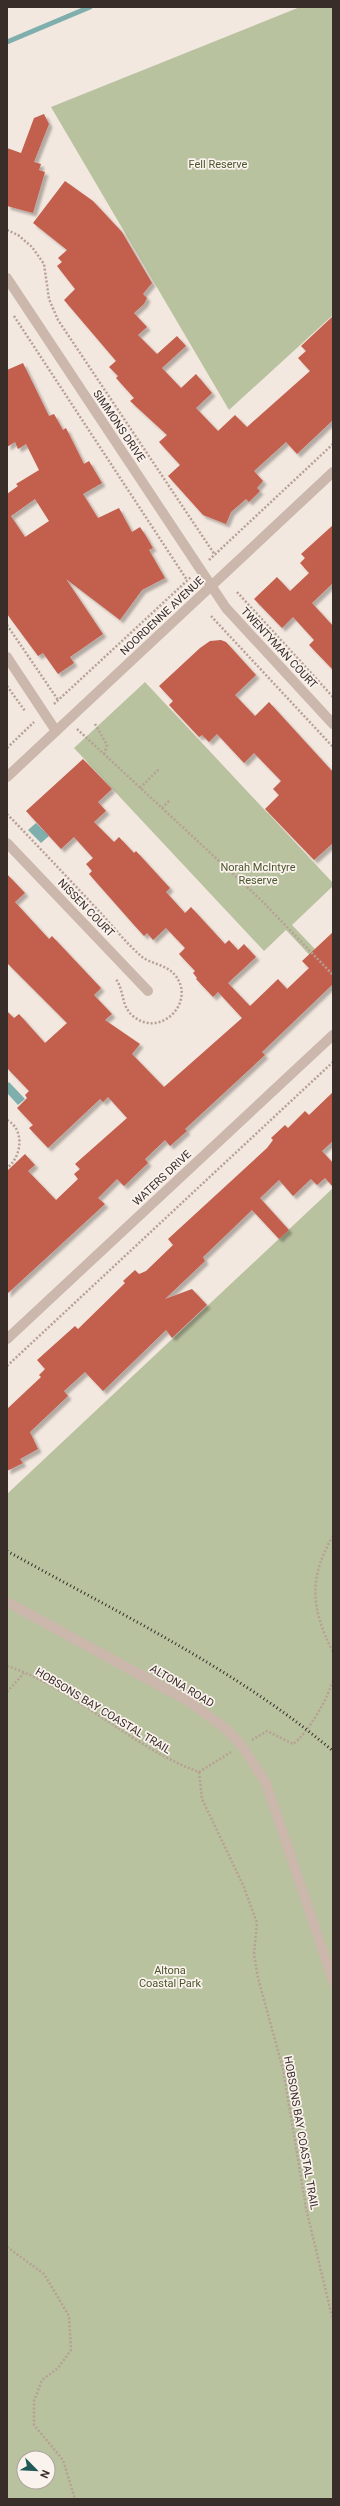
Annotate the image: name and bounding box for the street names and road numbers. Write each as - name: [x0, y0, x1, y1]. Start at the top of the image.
- street label: SIMMONS DRIVE: [90, 388, 148, 464]
- street label: NOORDENNE AVENUE: [118, 574, 206, 658]
- street label: TWENTYMAN COURT: [238, 605, 320, 691]
- street label: NISSEN COURT: [55, 876, 117, 940]
- street label: WATERS DRIVE: [130, 1148, 194, 1208]
- street label: ALTONA ROAD: [148, 1662, 216, 1710]
- street label: HOBSONS BAY COASTAL TRAIL: [33, 1665, 173, 1757]
- street label: HOBSONS BAY COASTAL TRAIL: [281, 2055, 321, 2211]

